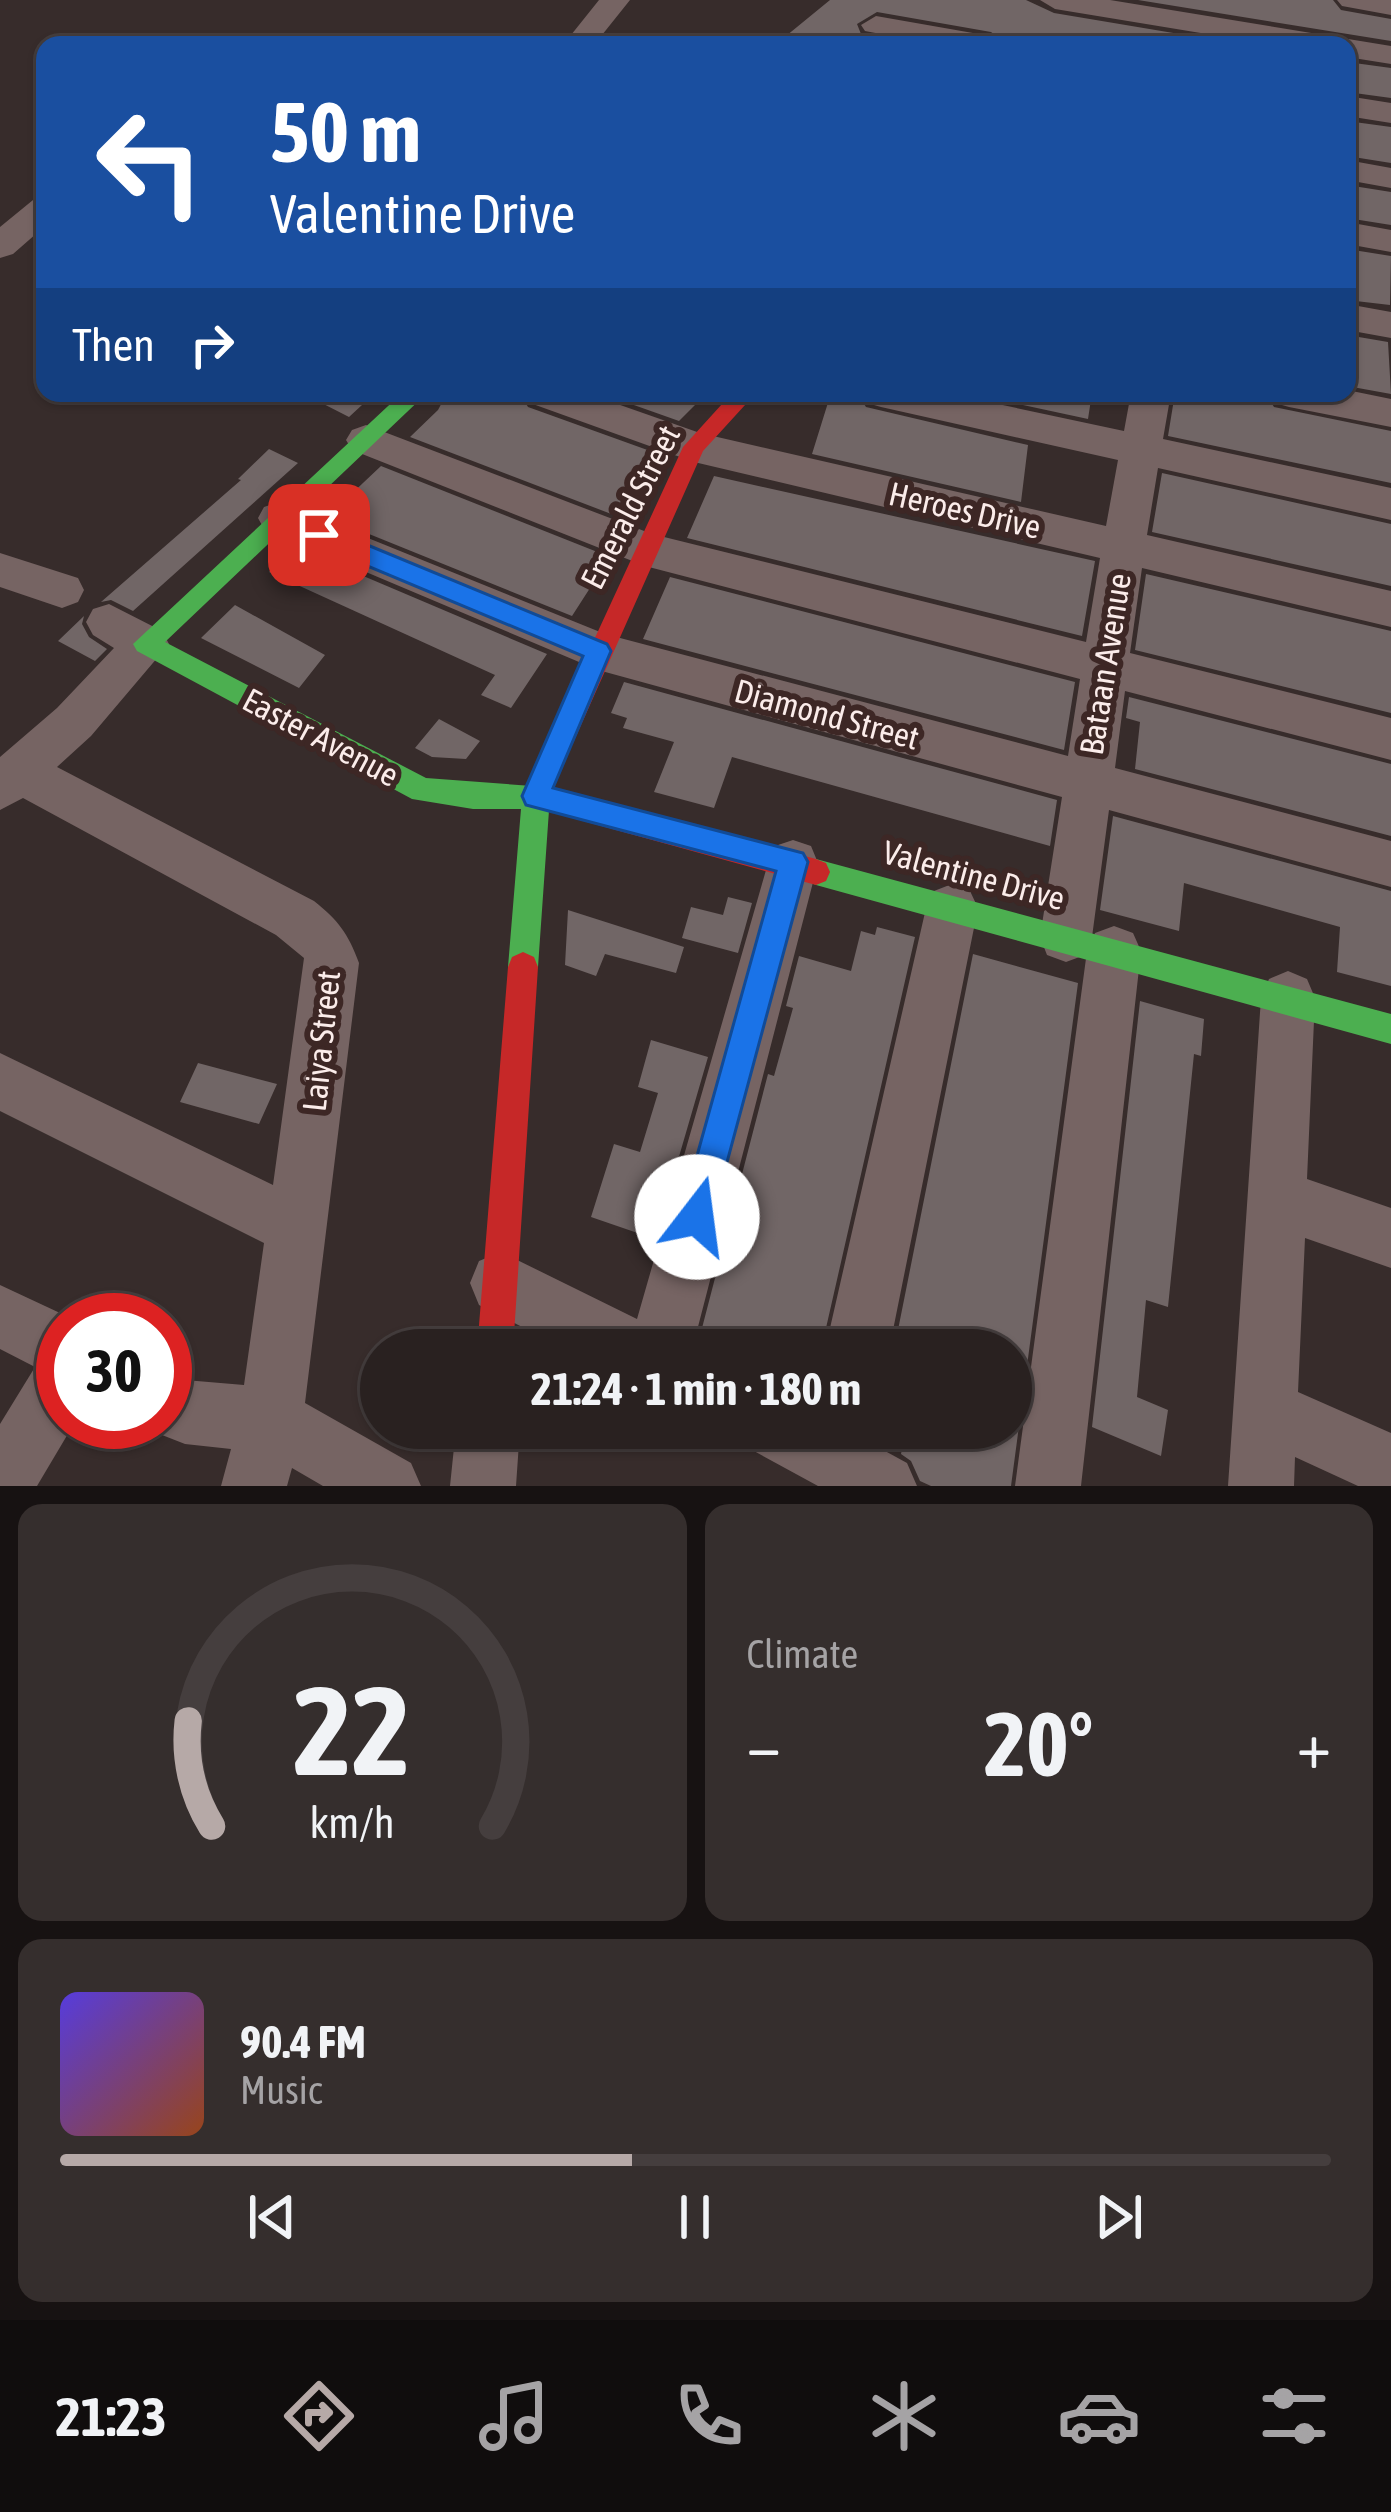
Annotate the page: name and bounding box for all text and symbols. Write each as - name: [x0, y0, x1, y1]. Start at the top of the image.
- icon: left: [72, 84, 228, 240]
- text: 50 m: [270, 84, 421, 180]
- text: Valentine Drive: [270, 183, 575, 244]
- icon: right: [179, 312, 245, 378]
- text: Then: [72, 319, 155, 371]
- street label: Emerald Street: [573, 419, 687, 595]
- street label: Heroes Drive: [885, 474, 1045, 546]
- pin: [268, 484, 370, 586]
- icon: arrive: [286, 502, 352, 568]
- street label: Bataan Avenue: [1072, 571, 1138, 757]
- street label: Diamond Street: [731, 671, 923, 757]
- street label: Easter Avenue: [237, 680, 405, 794]
- street label: Valentine Drive: [879, 833, 1069, 917]
- street label: Laiya Street: [295, 969, 347, 1113]
- position arrow: [634, 1154, 760, 1280]
- speed limit sign: 30: [36, 1293, 192, 1449]
- text: 21:24 · 1 min · 180 m: [531, 1363, 861, 1415]
- text: Climate: [747, 1632, 858, 1676]
- text: 22: [294, 1658, 411, 1801]
- text: 20°: [984, 1692, 1093, 1795]
- text: −: [747, 1706, 781, 1782]
- text: +: [1297, 1706, 1331, 1782]
- text: km/h: [310, 1797, 395, 1846]
- text: 90.4 FM: [240, 2016, 366, 2068]
- text: Music: [240, 2068, 322, 2112]
- icon: previous: [239, 2184, 305, 2250]
- icon: pause: [662, 2184, 728, 2250]
- icon: next: [1086, 2184, 1152, 2250]
- icon: directions: [277, 2374, 361, 2458]
- icon: music: [472, 2374, 556, 2458]
- icon: phone: [667, 2374, 751, 2458]
- icon: climate: [862, 2374, 946, 2458]
- icon: car: [1057, 2374, 1141, 2458]
- icon: filters: [1252, 2374, 1336, 2458]
- text: 21:23: [55, 2386, 167, 2447]

